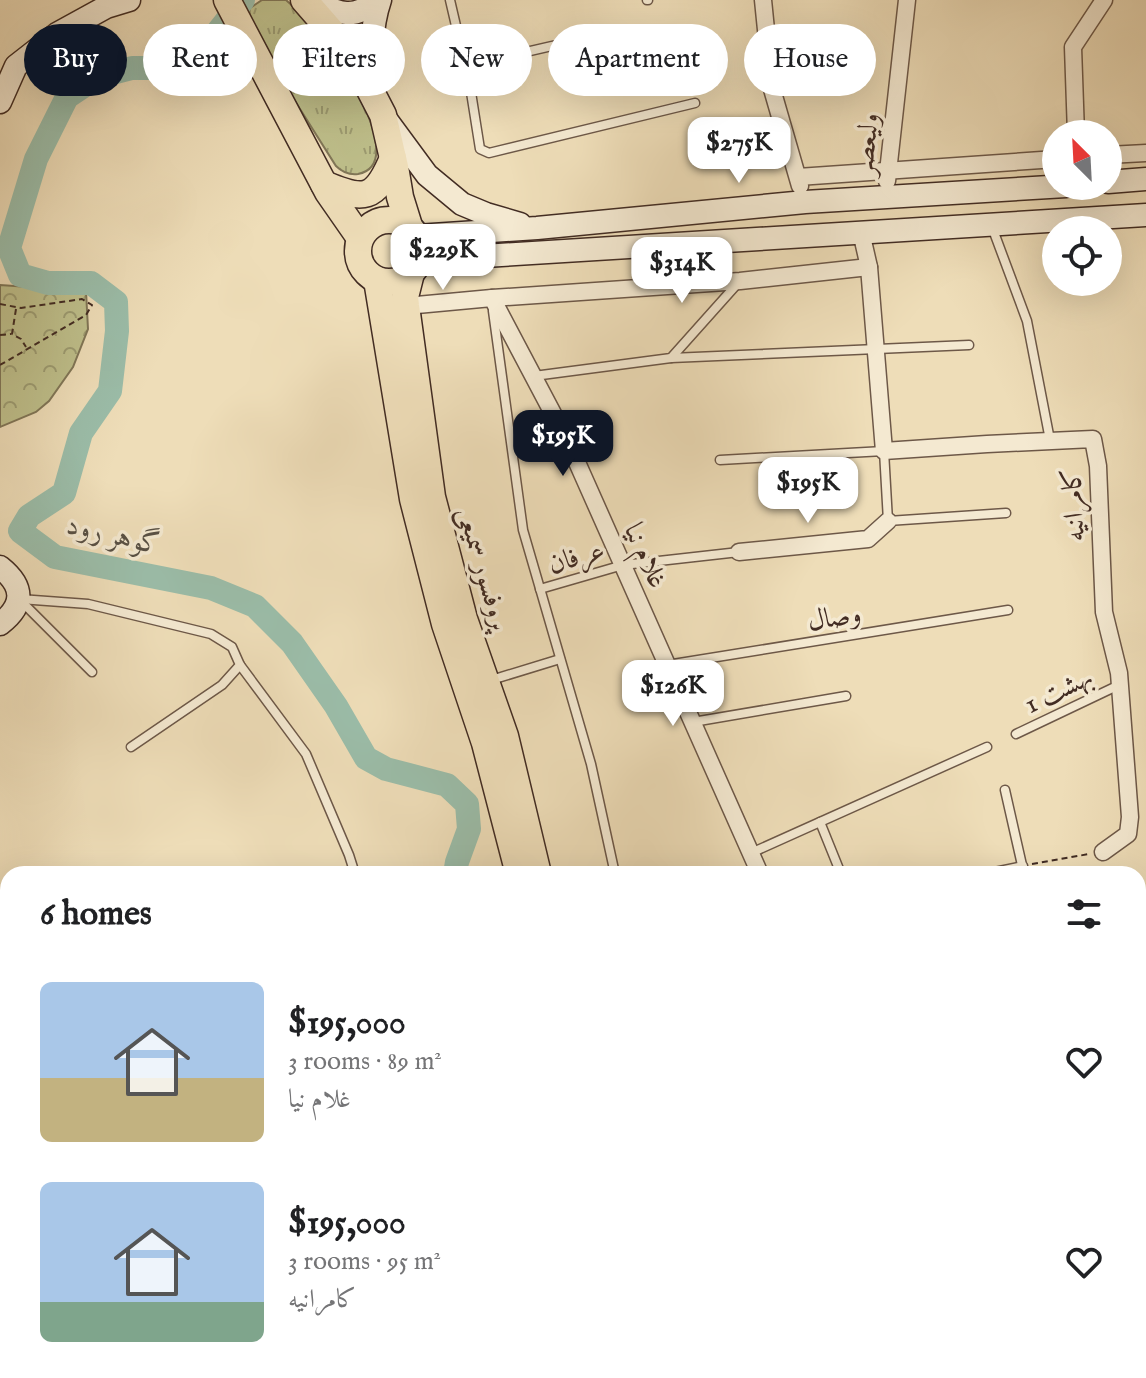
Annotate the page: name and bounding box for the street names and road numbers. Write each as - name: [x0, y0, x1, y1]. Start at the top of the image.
- street label: ولیعصر: [846, 111, 888, 180]
- street label: کامرانیه: [1055, 467, 1094, 543]
- street label: پروفسور سمیعی: [448, 503, 518, 637]
- street label: غلام نیا: [610, 518, 674, 596]
- street label: عرفان: [544, 534, 609, 583]
- street label: وصال: [805, 597, 864, 640]
- street label: بهشت 1: [1019, 660, 1099, 723]

